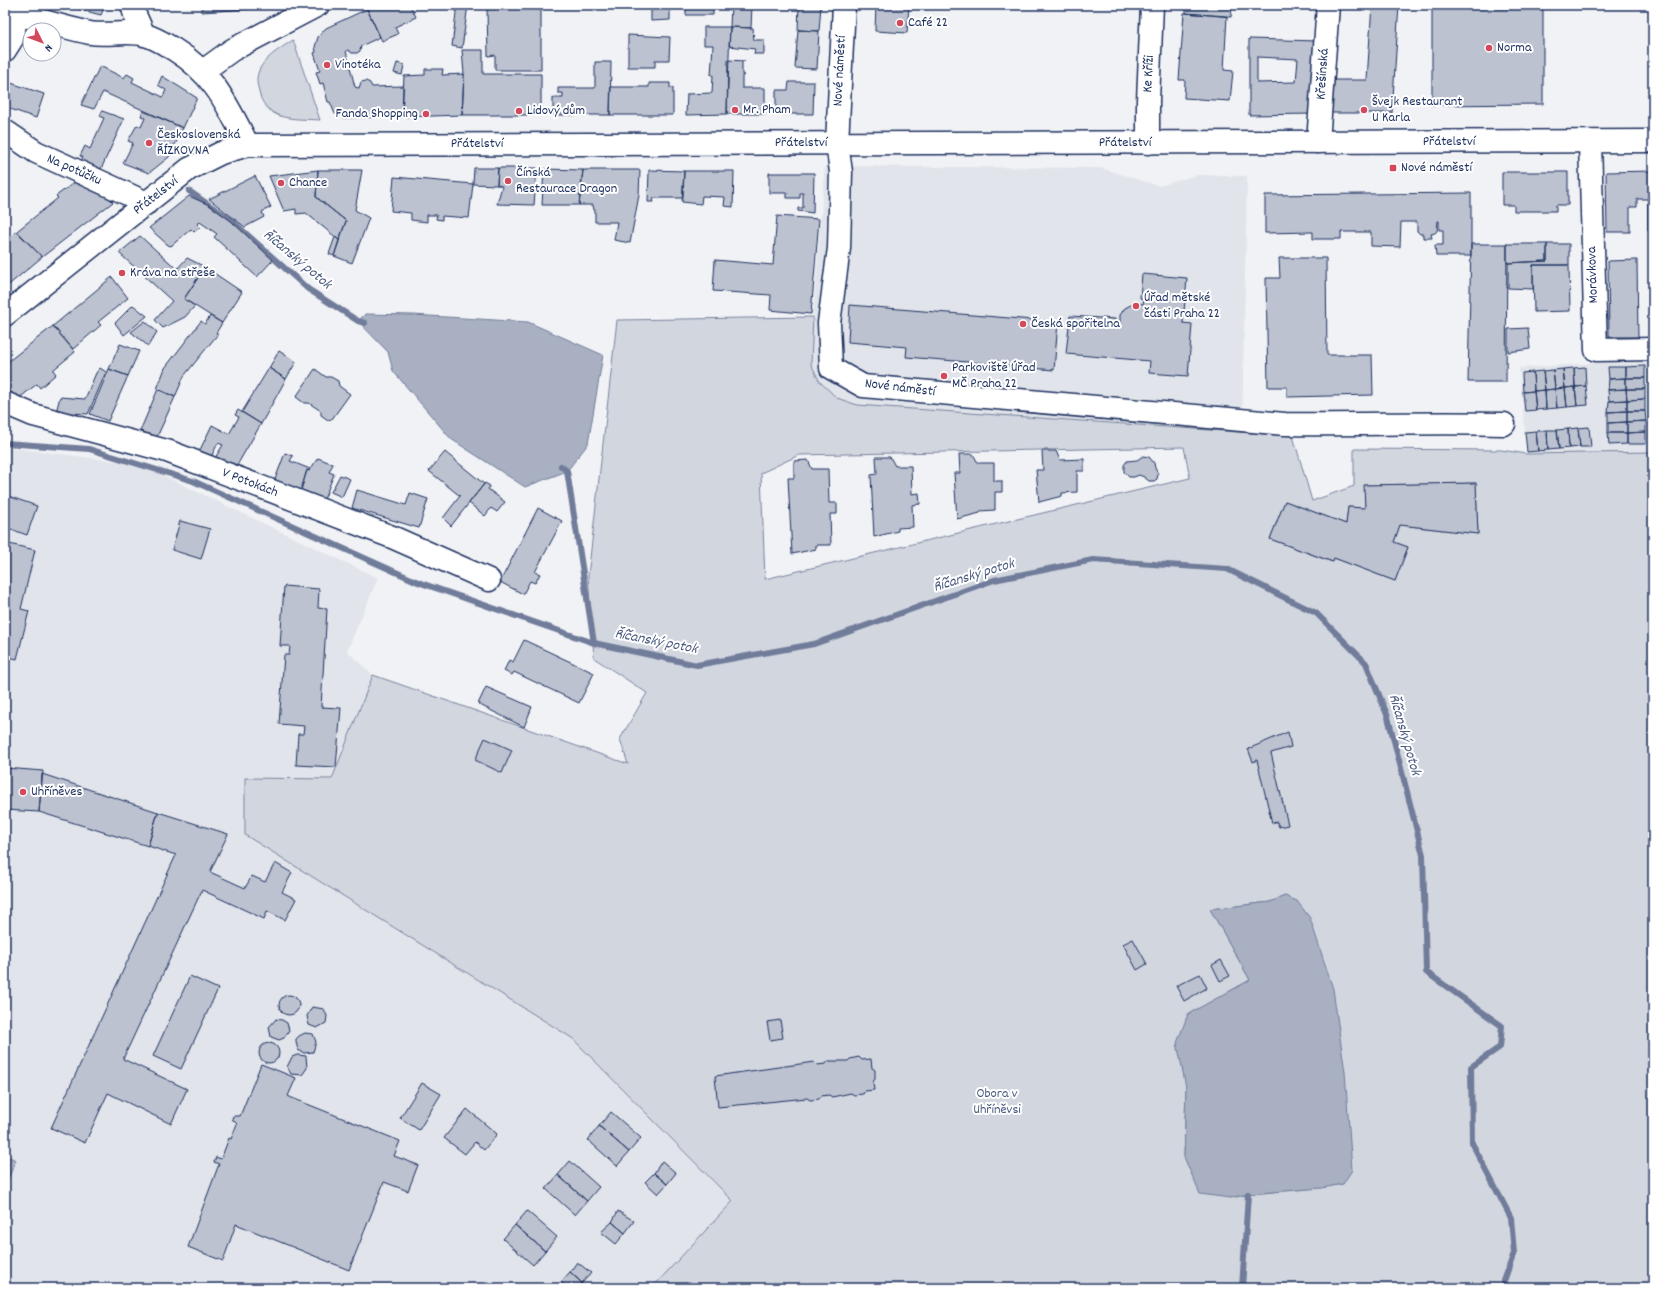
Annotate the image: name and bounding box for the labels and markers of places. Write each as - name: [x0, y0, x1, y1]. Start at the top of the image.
- place label: Café 22: [908, 13, 948, 33]
- marker: Café 22: [895, 18, 905, 28]
- place label: Norma: [1497, 38, 1532, 58]
- marker: Norma: [1484, 43, 1494, 53]
- place label: Vinotéka: [335, 55, 381, 75]
- marker: Vinotéka: [322, 60, 332, 70]
- place label: Švejk Restaurant U Karla: [1372, 92, 1462, 128]
- place label: Mr. Pham: [743, 100, 791, 120]
- place label: Lidový dům: [527, 101, 585, 121]
- place label: Fanda Shopping: [335, 104, 418, 124]
- marker: Mr. Pham: [730, 105, 740, 115]
- marker: Švejk Restaurant U Karla: [1359, 105, 1369, 115]
- marker: Lidový dům: [514, 106, 524, 116]
- marker: Fanda Shopping: [421, 109, 431, 119]
- place label: Československá ŘÍZKOVNA: [157, 125, 240, 161]
- marker: Československá ŘÍZKOVNA: [144, 138, 154, 148]
- place label: Nové náměstí: [1401, 158, 1473, 178]
- place label: Čínská Restaurace Dragon: [516, 163, 617, 199]
- marker: Nové náměstí: [1388, 163, 1398, 173]
- place label: Chance: [289, 173, 327, 193]
- marker: Čínská Restaurace Dragon: [503, 176, 513, 186]
- marker: Chance: [276, 178, 286, 188]
- place label: Kráva na střeše: [130, 263, 215, 283]
- marker: Kráva na střeše: [117, 268, 127, 278]
- place label: Úřad mětské části Praha 22: [1144, 288, 1220, 324]
- marker: Úřad mětské části Praha 22: [1131, 301, 1141, 311]
- place label: Česká spořitelna: [1031, 314, 1120, 334]
- marker: Česká spořitelna: [1018, 319, 1028, 329]
- place label: Parkoviště Úřad MČ Praha 22: [952, 358, 1036, 394]
- marker: Parkoviště Úřad MČ Praha 22: [939, 371, 949, 381]
- place label: Uhříněves: [31, 782, 82, 802]
- marker: Uhříněves: [18, 787, 28, 797]

